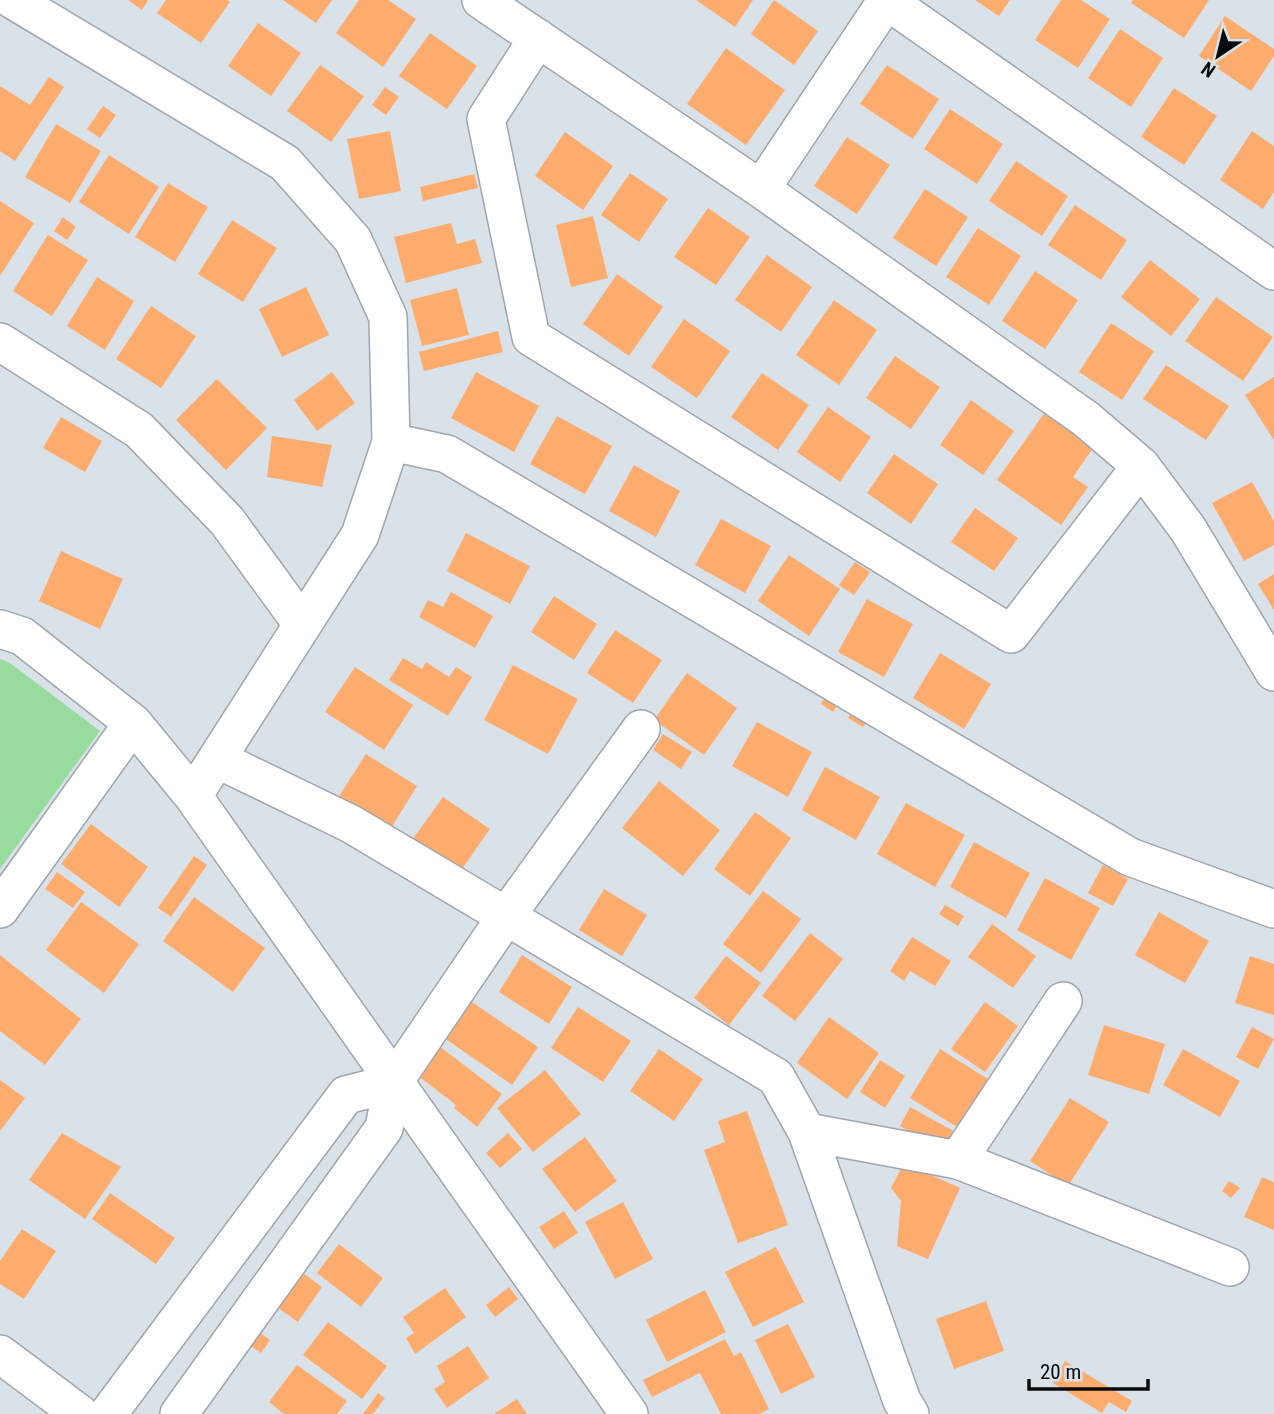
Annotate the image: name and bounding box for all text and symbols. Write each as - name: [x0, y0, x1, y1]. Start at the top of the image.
- north arrow: [1183, 21, 1253, 91]
- text: N: [1197, 57, 1220, 82]
- scale bar: [1029, 1348, 1148, 1392]
- text: 20 m: [1040, 1360, 1081, 1384]

